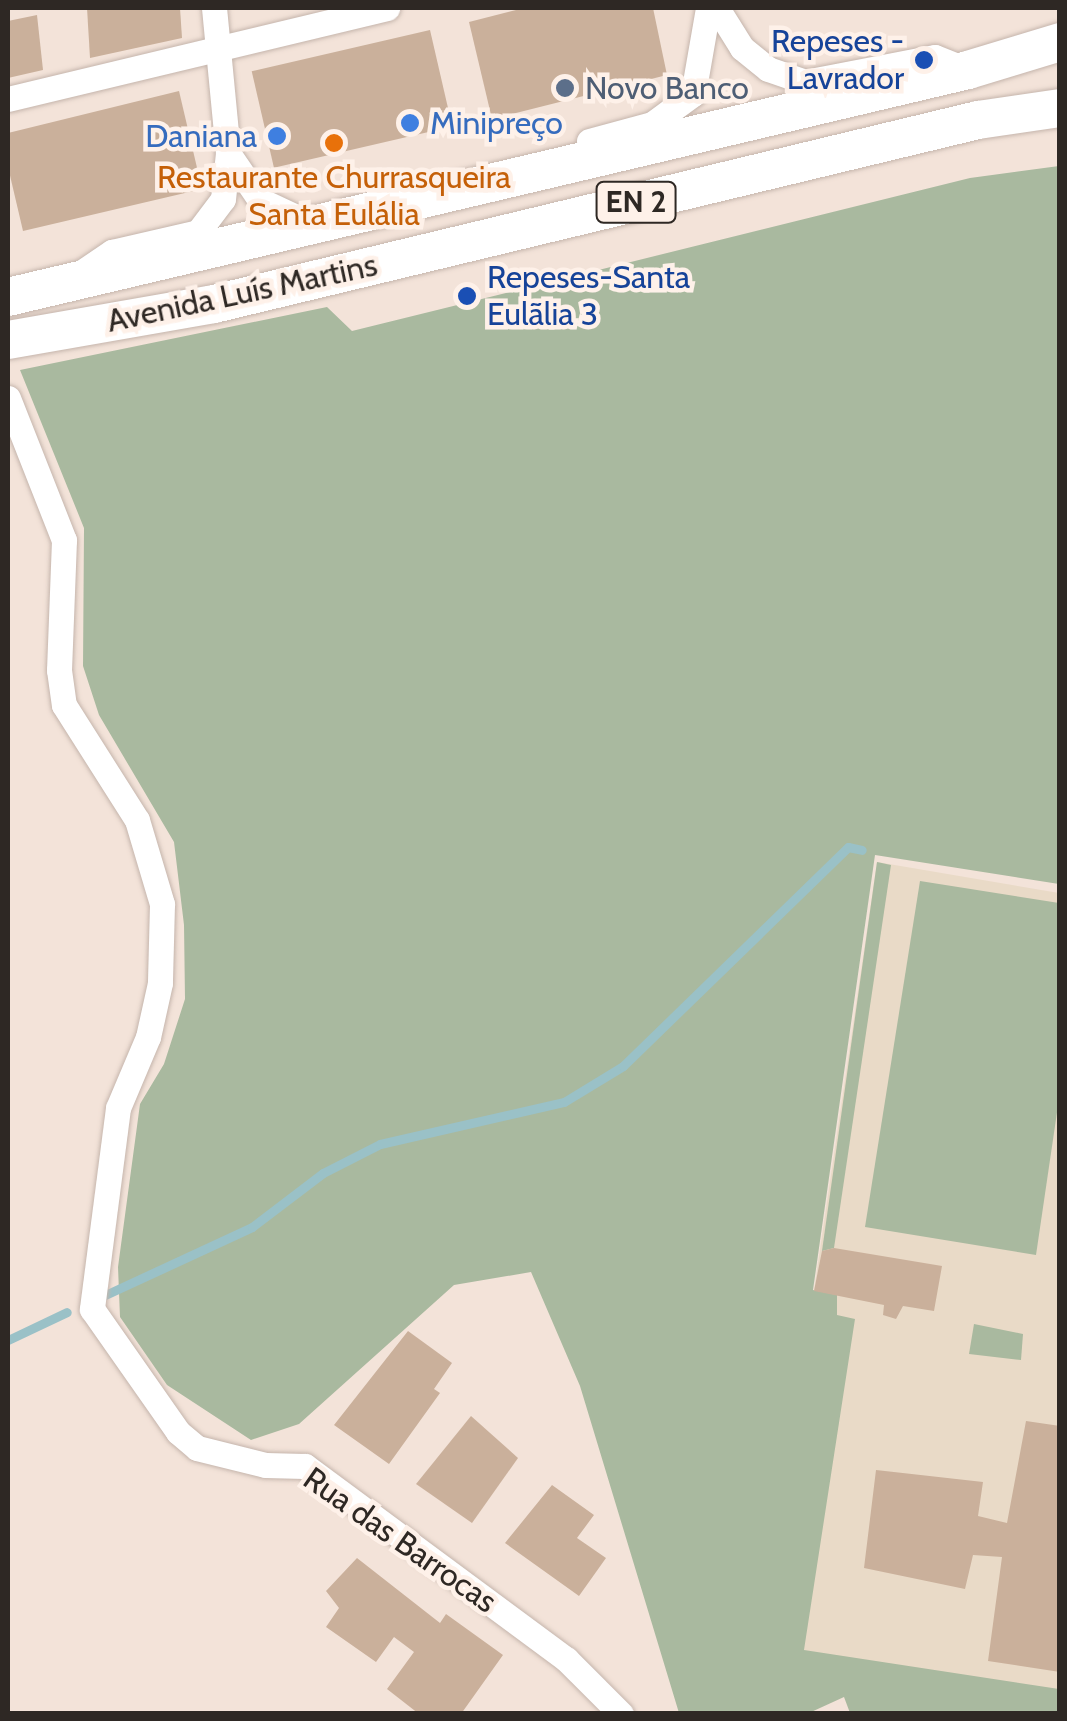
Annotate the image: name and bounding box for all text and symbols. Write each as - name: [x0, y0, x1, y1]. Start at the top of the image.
- place label: Repeses - Lavrador: [771, 23, 904, 98]
- marker: Repeses - Lavrador: [913, 49, 935, 71]
- place label: Novo Banco: [585, 69, 749, 107]
- marker: Novo Banco: [554, 77, 576, 99]
- place label: Minipreço: [430, 104, 563, 142]
- marker: Minipreço: [399, 112, 421, 134]
- place label: Daniana: [145, 117, 257, 155]
- marker: Daniana: [266, 125, 288, 147]
- marker: Restaurante Churrasqueira Santa Eulália: [323, 132, 345, 154]
- place label: Restaurante Churrasqueira Santa Eulália: [157, 159, 511, 234]
- road number: EN 2: [594, 177, 678, 227]
- street label: Avenida Luís Martins: [103, 246, 381, 340]
- place label: Repeses-Santa Eulãlia 3: [487, 259, 690, 334]
- marker: Repeses-Santa Eulãlia 3: [456, 285, 478, 307]
- street label: Rua das Barrocas: [296, 1459, 504, 1621]

